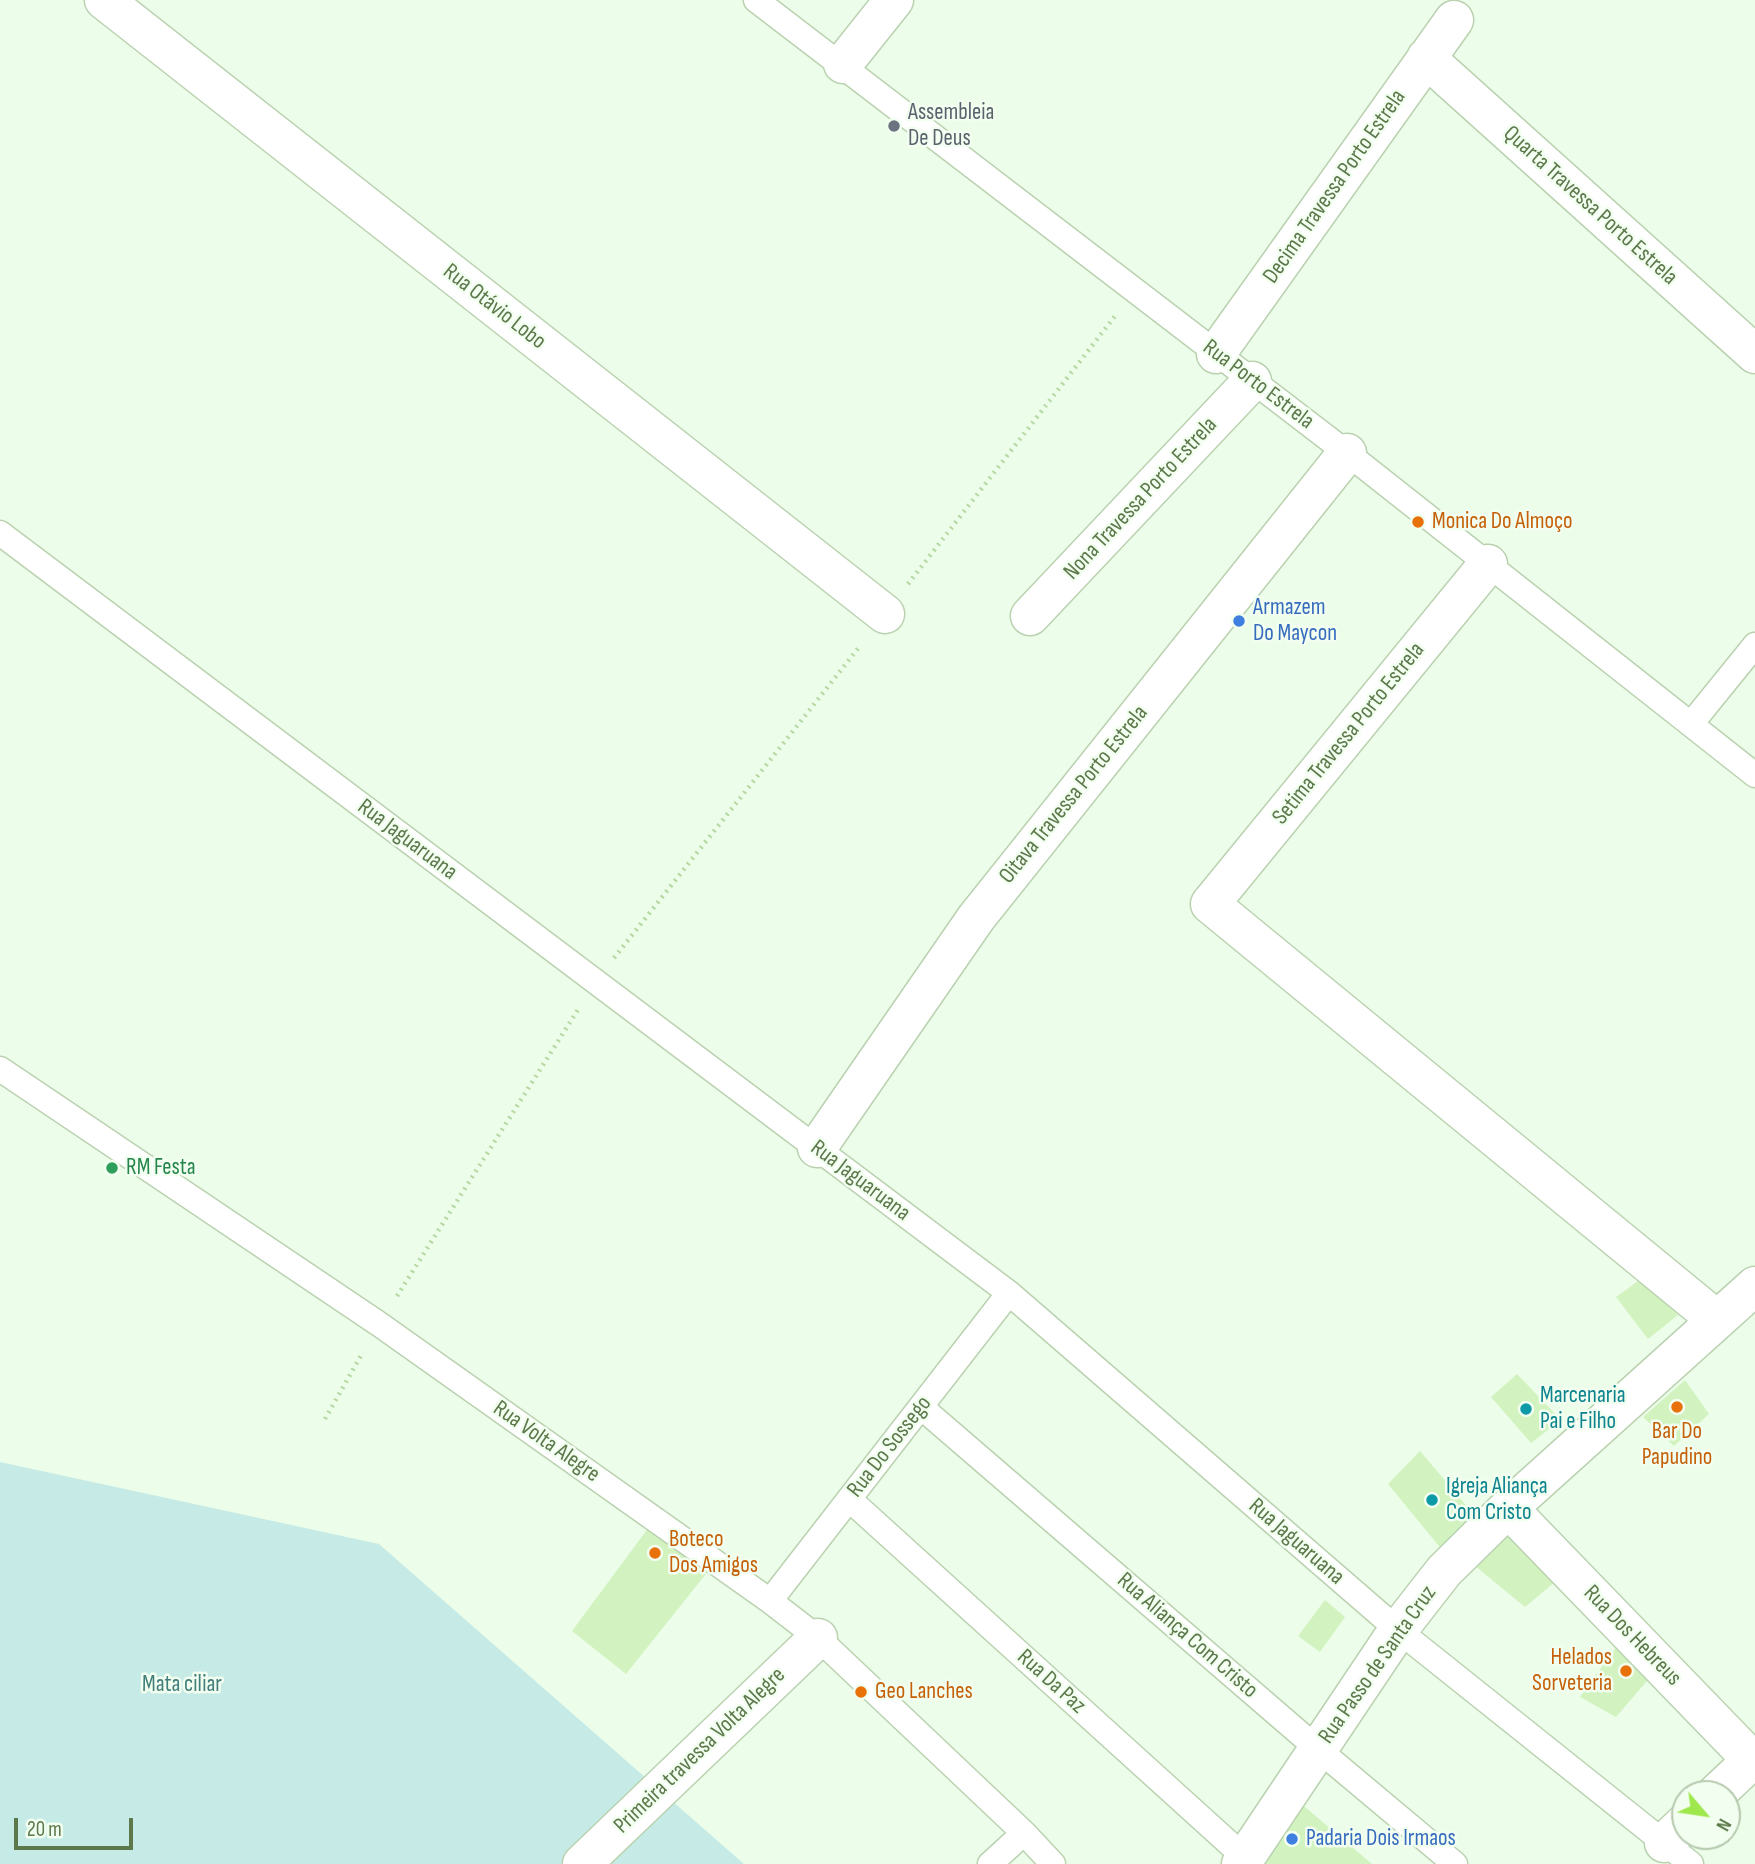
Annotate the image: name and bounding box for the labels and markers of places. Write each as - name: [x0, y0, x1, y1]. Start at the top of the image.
- place label: Assembleia De Deus: [908, 99, 994, 153]
- marker: Assembleia De Deus: [886, 118, 902, 134]
- place label: Monica Do Almoço: [1432, 508, 1573, 536]
- marker: Monica Do Almoço: [1410, 514, 1426, 530]
- place label: Armazem Do Maycon: [1253, 594, 1337, 648]
- marker: Armazem Do Maycon: [1231, 613, 1247, 629]
- place label: RM Festa: [126, 1154, 196, 1182]
- marker: RM Festa: [104, 1160, 120, 1176]
- place label: Marcenaria Pai e Filho: [1540, 1382, 1626, 1436]
- marker: Bar Do Papudino: [1669, 1399, 1685, 1415]
- marker: Marcenaria Pai e Filho: [1518, 1401, 1534, 1417]
- place label: Bar Do Papudino: [1642, 1418, 1712, 1472]
- place label: Igreja Aliança Com Cristo: [1446, 1473, 1548, 1527]
- marker: Igreja Aliança Com Cristo: [1424, 1492, 1440, 1508]
- place label: Boteco Dos Amigos: [669, 1526, 758, 1580]
- marker: Boteco Dos Amigos: [647, 1545, 663, 1561]
- place label: Helados Sorveteria: [1532, 1644, 1612, 1698]
- marker: Helados Sorveteria: [1618, 1663, 1634, 1679]
- place label: Geo Lanches: [875, 1678, 973, 1706]
- marker: Geo Lanches: [853, 1684, 869, 1700]
- place label: Padaria Dois Irmaos: [1306, 1825, 1456, 1853]
- marker: Padaria Dois Irmaos: [1284, 1831, 1300, 1847]

